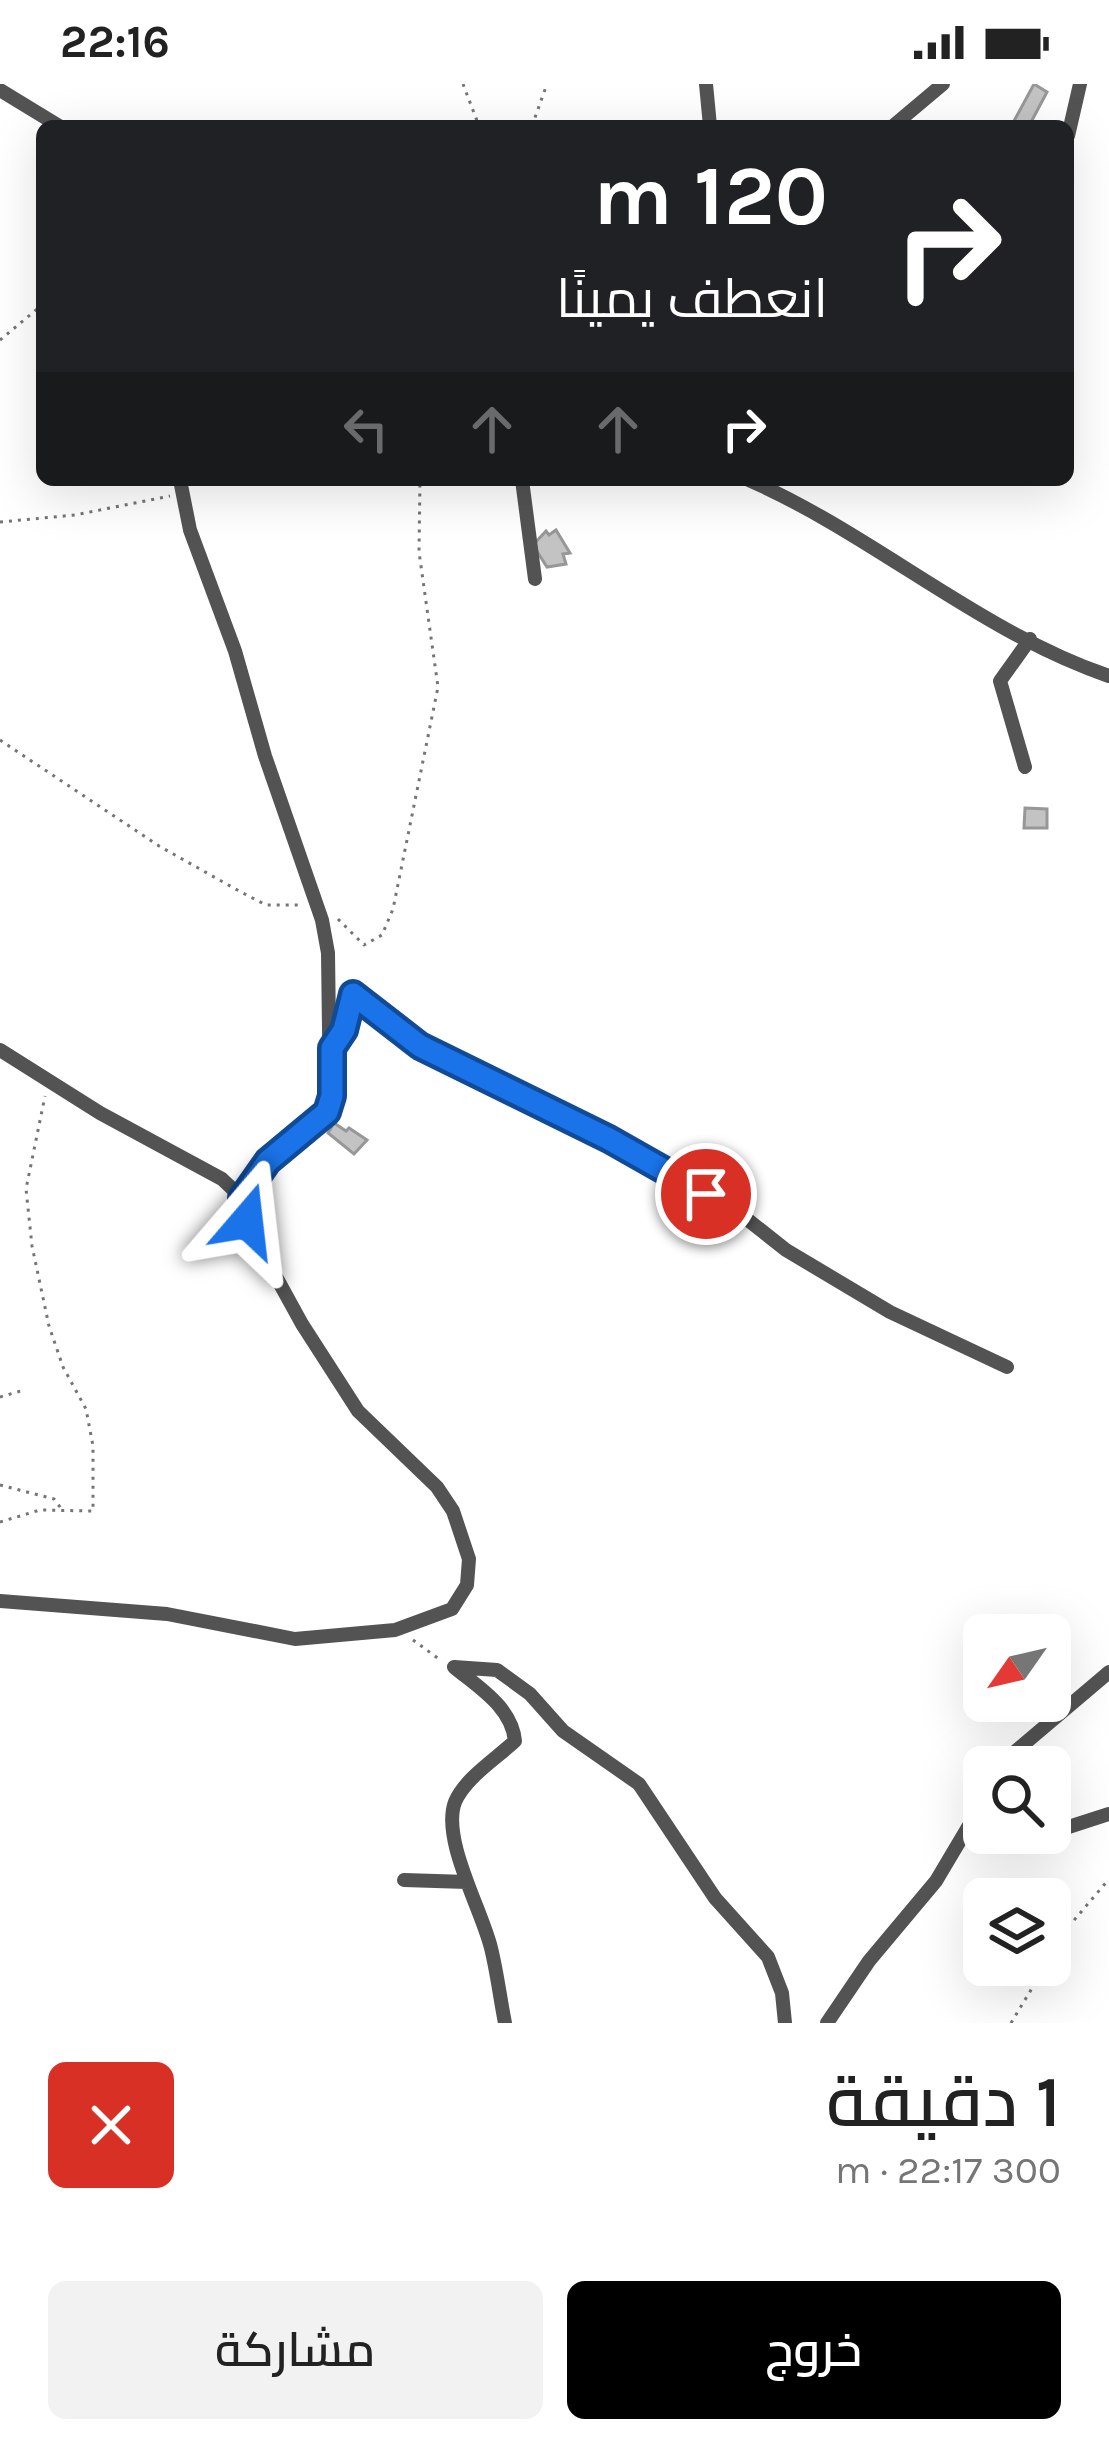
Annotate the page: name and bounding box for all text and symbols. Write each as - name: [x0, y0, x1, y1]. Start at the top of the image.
- text: 22:16: [60, 16, 170, 68]
- text: 120 m: [593, 147, 828, 245]
- icon: right: [870, 168, 1026, 324]
- text: انعطف يمينًا: [556, 267, 828, 331]
- icon: left: [333, 396, 399, 462]
- icon: ahead: [459, 396, 525, 462]
- icon: ahead: [585, 396, 651, 462]
- icon: right: [711, 396, 777, 462]
- pin: [655, 1143, 757, 1245]
- position arrow: [184, 1158, 310, 1284]
- icon: arrive: [673, 1161, 739, 1227]
- north arrow: [963, 1614, 1071, 1722]
- map controls: [963, 1614, 1071, 1986]
- button: search: [963, 1746, 1071, 1854]
- button: layers: [963, 1878, 1071, 1986]
- text: 1 دقيقة: [826, 2060, 1061, 2144]
- button: close: [48, 2062, 174, 2188]
- text: 300 m · 22:17: [835, 2147, 1061, 2193]
- button: مشاركة: [48, 2281, 543, 2419]
- button: خروج: [567, 2281, 1061, 2419]

